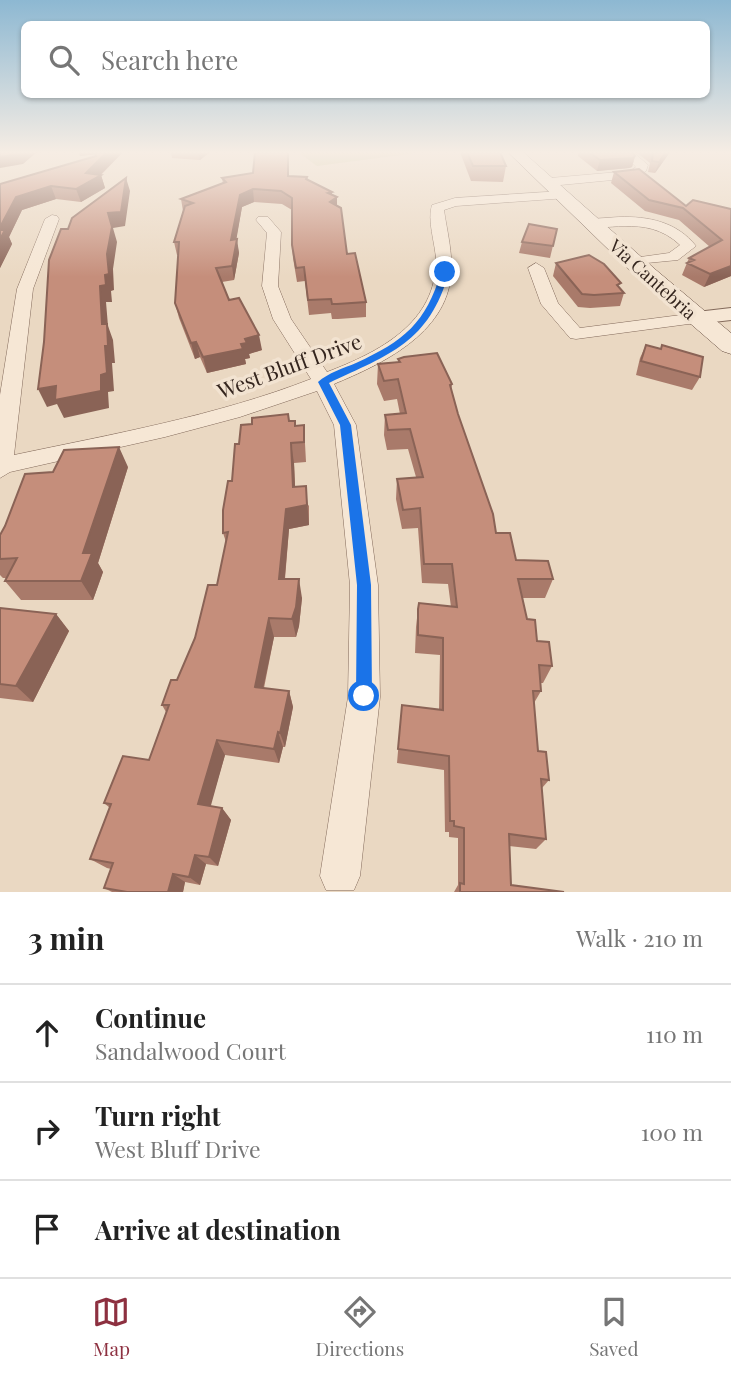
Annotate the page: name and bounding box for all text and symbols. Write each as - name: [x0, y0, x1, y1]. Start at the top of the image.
- search box: [21, 21, 710, 98]
- icon: search: [45, 41, 83, 79]
- text: Search here: [101, 42, 238, 77]
- street label: Via Cantebria: [604, 233, 702, 325]
- route end: [429, 256, 460, 287]
- street label: West Bluff Drive: [212, 326, 365, 404]
- route start: [348, 680, 379, 711]
- text: 3 min: [28, 918, 104, 958]
- text: Walk · 210 m: [576, 922, 703, 953]
- text: Continue: [95, 1000, 206, 1035]
- icon: ahead: [28, 1014, 66, 1052]
- text: 110 m: [646, 1018, 703, 1049]
- text: Sandalwood Court: [95, 1035, 286, 1066]
- text: Turn right: [95, 1098, 221, 1133]
- icon: right: [28, 1112, 66, 1150]
- text: 100 m: [641, 1116, 703, 1147]
- text: West Bluff Drive: [95, 1133, 261, 1164]
- icon: arrive: [28, 1210, 66, 1248]
- text: Arrive at destination: [95, 1212, 341, 1247]
- tab: Map: [92, 1293, 130, 1361]
- tab: Directions: [315, 1293, 404, 1361]
- tab: Saved: [589, 1293, 639, 1361]

